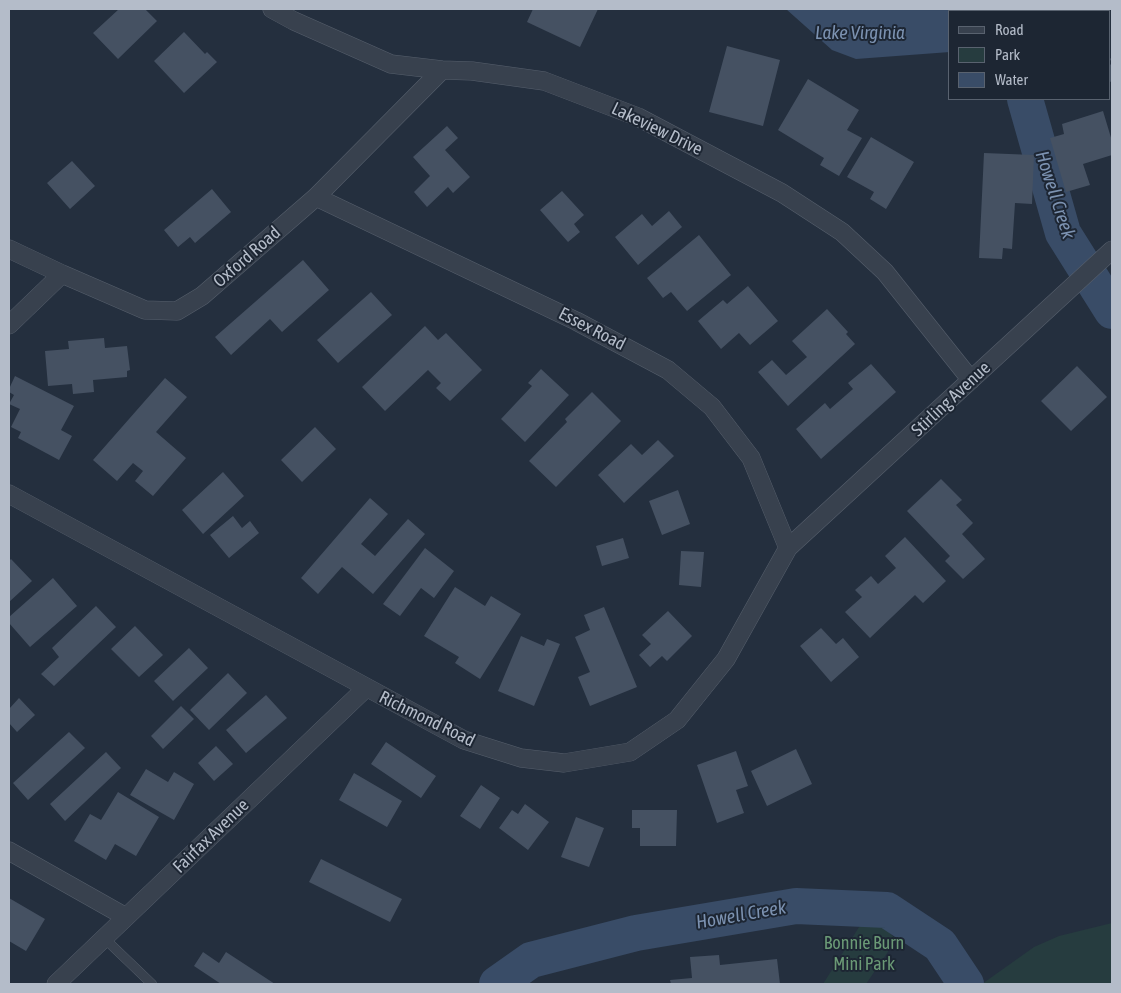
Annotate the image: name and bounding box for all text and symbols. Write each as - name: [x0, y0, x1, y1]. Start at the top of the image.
- legend: [948, 10, 1111, 100]
- text: Road: [995, 21, 1024, 38]
- water label: Lake Virginia: [815, 22, 905, 44]
- text: Park: [995, 46, 1020, 63]
- text: Water: [995, 71, 1028, 88]
- street label: Lakeview Drive: [608, 98, 706, 160]
- water label: Howell Creek: [1030, 148, 1080, 242]
- street label: Oxford Road: [209, 222, 285, 292]
- street label: Essex Road: [555, 303, 629, 355]
- street label: Stirling Avenue: [907, 357, 995, 441]
- street label: Richmond Road: [376, 686, 478, 752]
- street label: Fairfax Avenue: [168, 794, 254, 878]
- water label: Howell Creek: [694, 896, 788, 934]
- park label: Bonnie Burn Mini Park: [824, 932, 904, 974]

